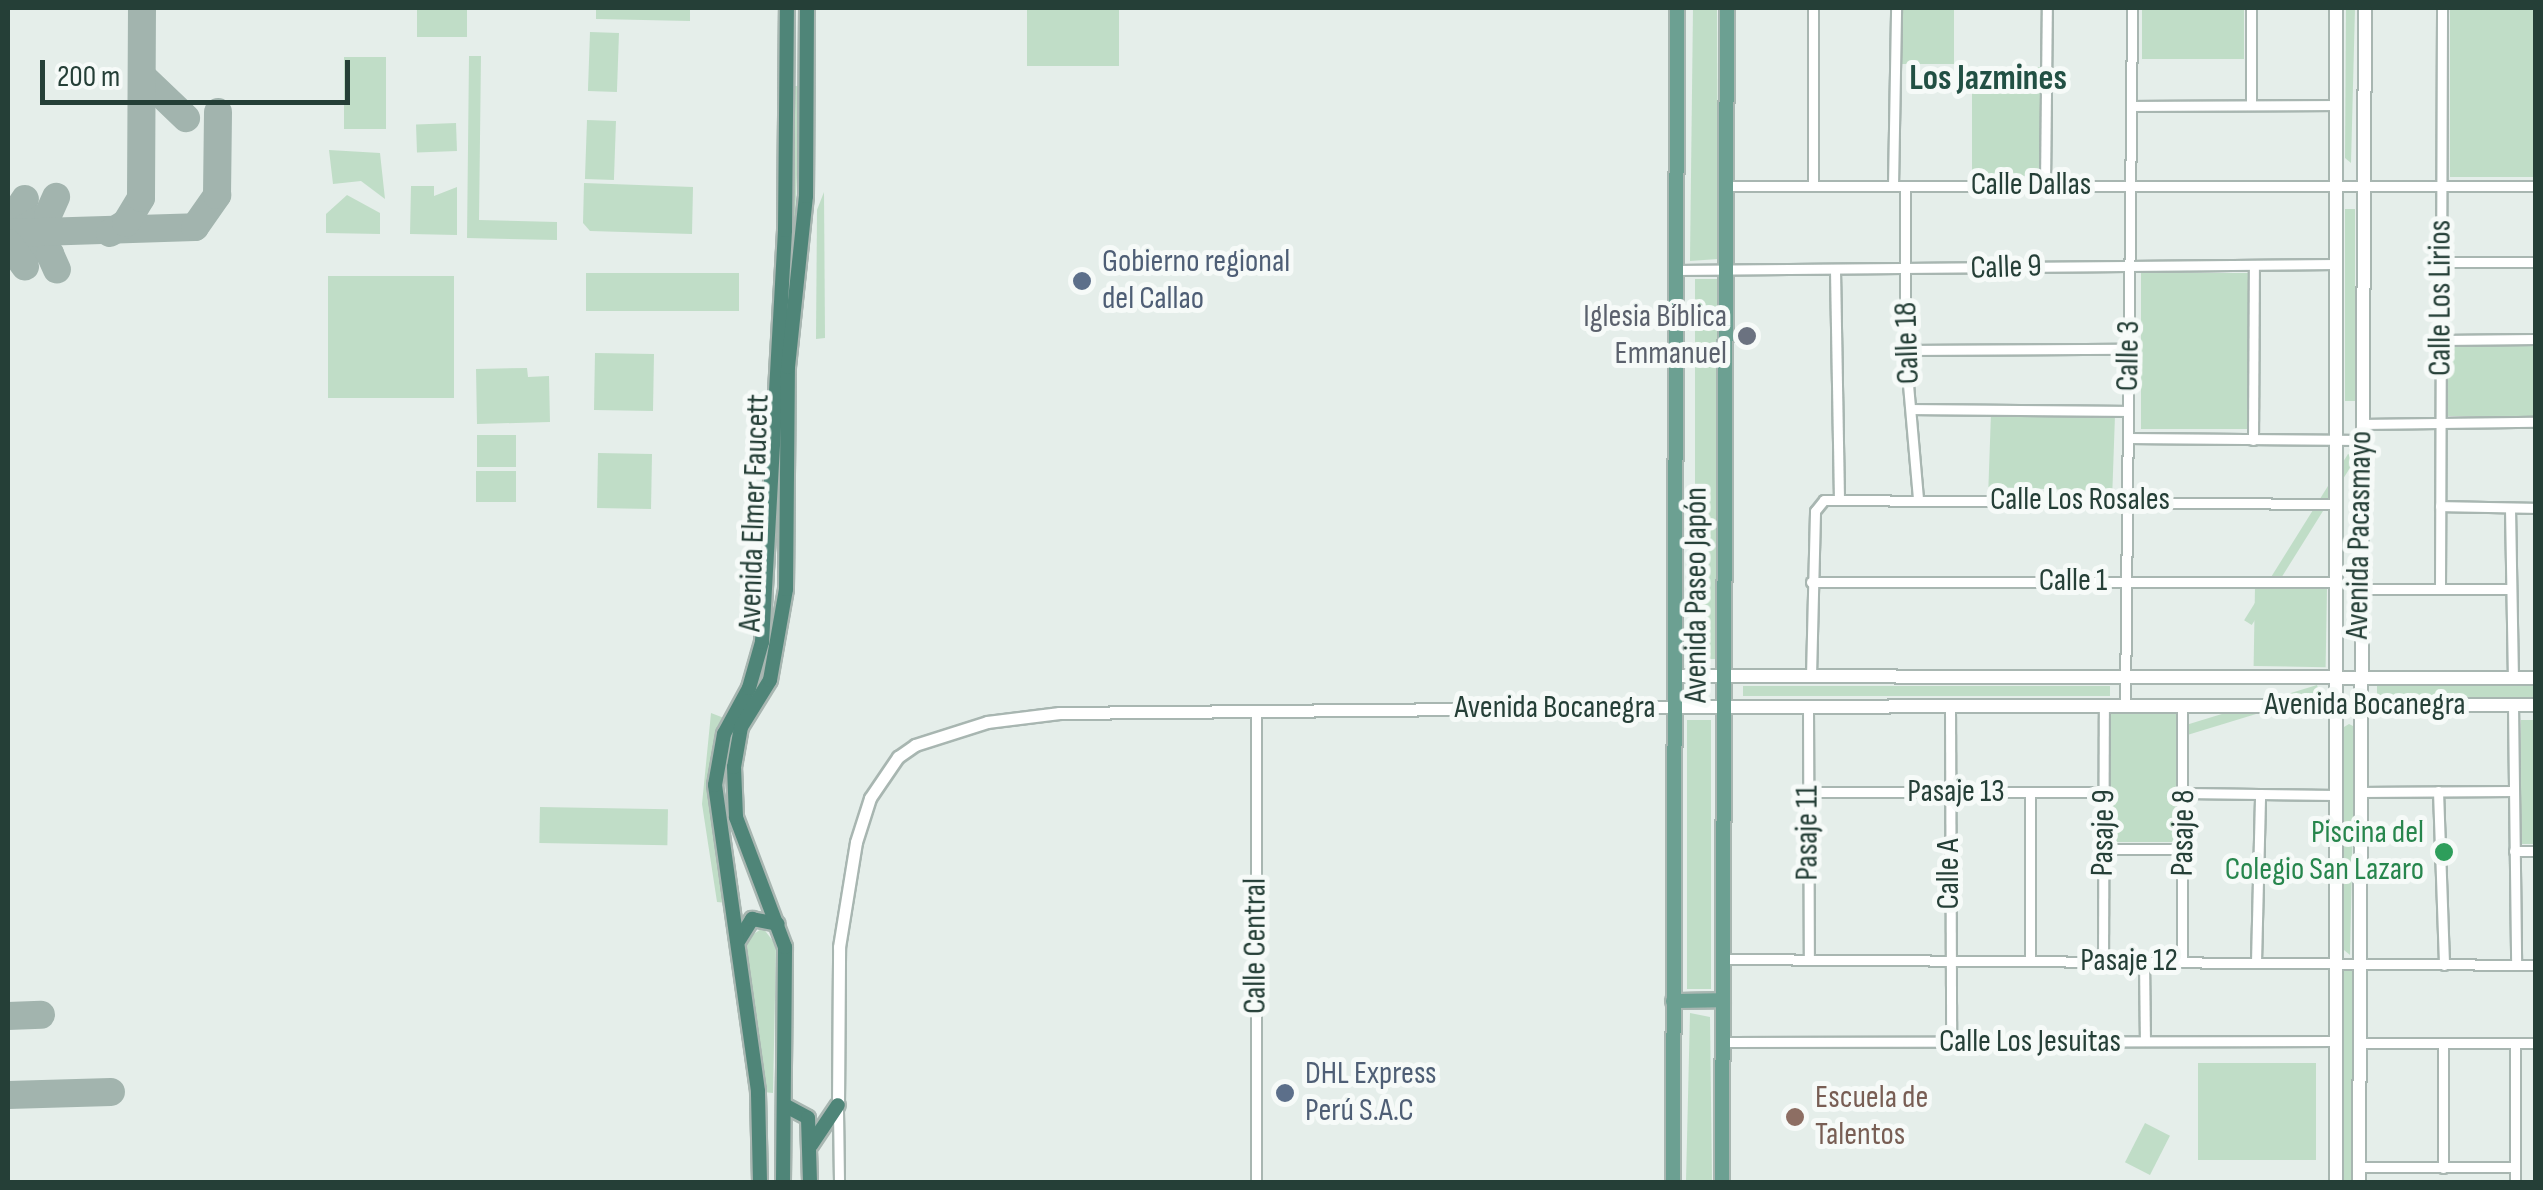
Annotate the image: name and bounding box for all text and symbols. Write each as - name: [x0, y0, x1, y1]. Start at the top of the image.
- scale bar: [45, 40, 355, 102]
- district label: Los Jazmines: [1909, 58, 2067, 100]
- text: 200 m: [57, 59, 120, 95]
- street label: Calle Dallas: [1971, 166, 2091, 204]
- street label: Calle Los Lirios: [2422, 220, 2460, 376]
- place label: Gobierno regional del Callao: [1102, 244, 1290, 319]
- street label: Calle 9: [1970, 248, 2042, 288]
- marker: Gobierno regional del Callao: [1071, 270, 1093, 292]
- place label: Iglesia Bíblica Emmanuel: [1583, 299, 1727, 374]
- street label: Calle 18: [1887, 301, 1929, 385]
- street label: Calle 3: [2109, 320, 2149, 392]
- marker: Iglesia Bíblica Emmanuel: [1736, 325, 1758, 347]
- street label: Avenida Elmer Faucett: [732, 394, 778, 632]
- street label: Avenida Pacasmayo: [2339, 431, 2381, 639]
- street label: Calle Los Rosales: [1990, 481, 2170, 519]
- street label: Avenida Paseo Japón: [1678, 487, 1716, 703]
- street label: Calle 1: [2039, 562, 2107, 600]
- street label: Avenida Bocanegra: [2264, 686, 2466, 724]
- street label: Avenida Bocanegra: [1454, 689, 1656, 727]
- street label: Pasaje 13: [1907, 773, 2005, 811]
- street label: Pasaje 11: [1789, 785, 1827, 881]
- street label: Pasaje 9: [2084, 789, 2124, 877]
- street label: Pasaje 8: [2164, 789, 2204, 877]
- place label: Piscina del Colegio San Lazaro: [2225, 815, 2424, 890]
- street label: Calle A: [1930, 839, 1968, 909]
- marker: Piscina del Colegio San Lazaro: [2433, 841, 2455, 863]
- street label: Calle Central: [1237, 878, 1275, 1014]
- street label: Pasaje 12: [2080, 942, 2178, 980]
- street label: Calle Los Jesuitas: [1939, 1023, 2121, 1061]
- place label: DHL Express Perú S.A.C: [1305, 1056, 1437, 1131]
- place label: Escuela de Talentos: [1815, 1080, 1928, 1155]
- marker: DHL Express Perú S.A.C: [1274, 1082, 1296, 1104]
- marker: Escuela de Talentos: [1784, 1106, 1806, 1128]

